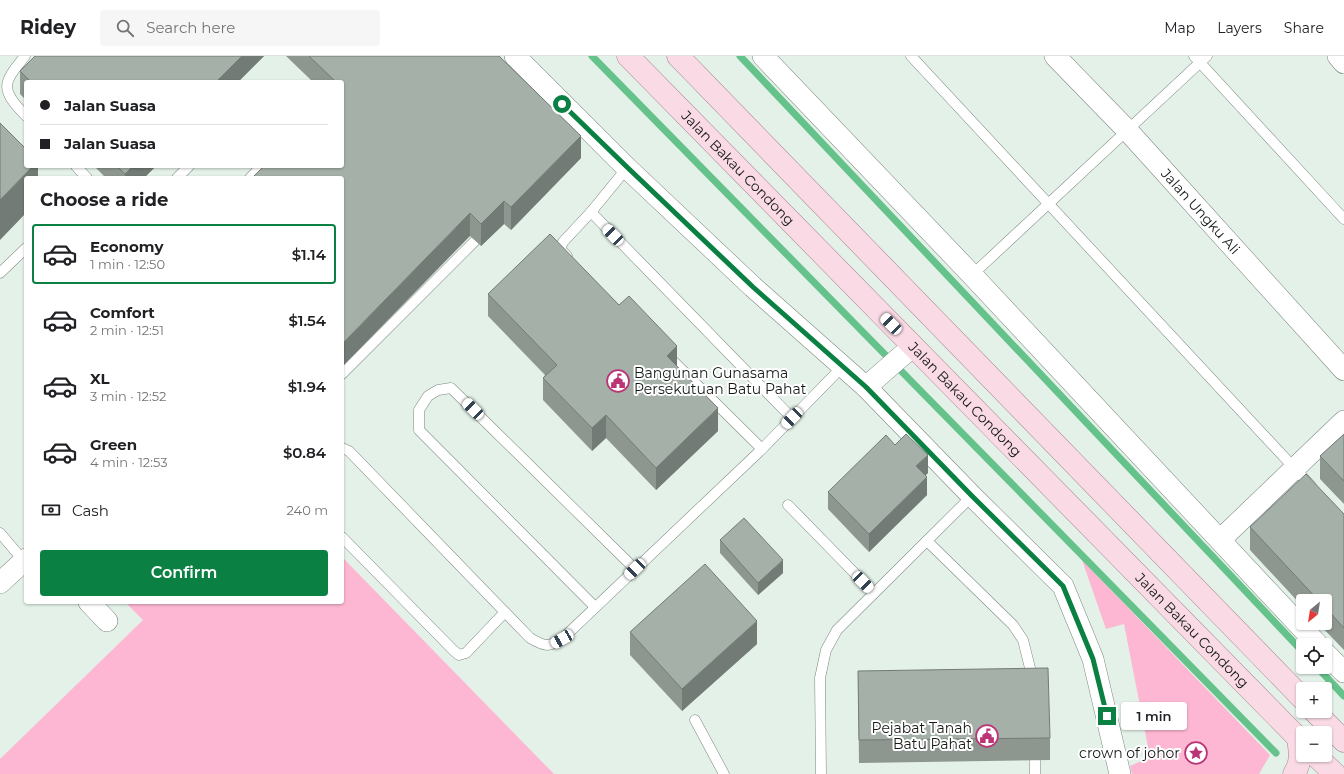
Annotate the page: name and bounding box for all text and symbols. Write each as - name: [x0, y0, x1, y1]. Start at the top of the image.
- search box: [100, 10, 380, 46]
- text: Ridey: [20, 16, 76, 39]
- icon: search: [114, 17, 136, 39]
- text: Search here: [146, 18, 235, 37]
- text: Map: [1164, 19, 1195, 37]
- text: Layers: [1217, 19, 1262, 37]
- text: Share: [1284, 19, 1324, 37]
- route start: [553, 95, 571, 113]
- text: Jalan Suasa: [64, 96, 156, 115]
- street label: Jalan Bakau Condong: [677, 106, 798, 229]
- text: Jalan Suasa: [64, 134, 156, 153]
- street label: Jalan Ungku Ali: [1157, 164, 1244, 258]
- text: Choose a ride: [40, 189, 168, 211]
- car: [600, 222, 626, 248]
- icon: car: [42, 236, 78, 272]
- text: Economy: [90, 237, 163, 256]
- text: $1.14: [292, 245, 326, 264]
- text: 1 min · 12:50: [90, 256, 165, 272]
- icon: car: [42, 302, 78, 338]
- text: Comfort: [90, 303, 155, 322]
- text: $1.54: [288, 311, 326, 330]
- car: [878, 311, 904, 337]
- text: 2 min · 12:51: [90, 322, 164, 338]
- street label: Jalan Bakau Condong: [904, 337, 1026, 460]
- place label: Bangunan Gunasama Persekutuan Batu Pahat: [634, 364, 807, 398]
- icon: car: [42, 368, 78, 404]
- public building icon: Bangunan Gunasama Persekutuan Batu Pahat: [605, 368, 631, 394]
- text: XL: [90, 369, 109, 388]
- text: $1.94: [288, 377, 326, 396]
- text: 3 min · 12:52: [90, 388, 166, 404]
- car: [460, 396, 486, 422]
- car: [779, 405, 805, 431]
- icon: car: [42, 434, 78, 470]
- text: Green: [90, 435, 137, 454]
- text: $0.84: [283, 443, 326, 462]
- text: 4 min · 12:53: [90, 454, 168, 470]
- icon: cash: [40, 499, 62, 521]
- text: Cash: [72, 501, 109, 520]
- text: 240 m: [287, 502, 328, 518]
- button: Confirm: [40, 550, 328, 596]
- car: [622, 556, 648, 582]
- street label: Jalan Bakau Condong: [1131, 568, 1253, 691]
- car: [850, 569, 876, 595]
- north arrow: [1296, 594, 1332, 630]
- map controls: [1296, 594, 1332, 762]
- car: [549, 628, 575, 650]
- button: locate: [1296, 638, 1332, 674]
- button: +: [1296, 682, 1332, 718]
- callout: 1 min: [1121, 702, 1187, 730]
- route end: [1098, 707, 1116, 725]
- text: 1 min: [1137, 708, 1171, 724]
- place label: Pejabat Tanah Batu Pahat: [872, 719, 972, 753]
- public building icon: Pejabat Tanah Batu Pahat: [974, 723, 1000, 749]
- button: −: [1296, 726, 1332, 762]
- place icon: crown of johor: [1183, 740, 1209, 766]
- place label: crown of johor: [1079, 744, 1180, 762]

